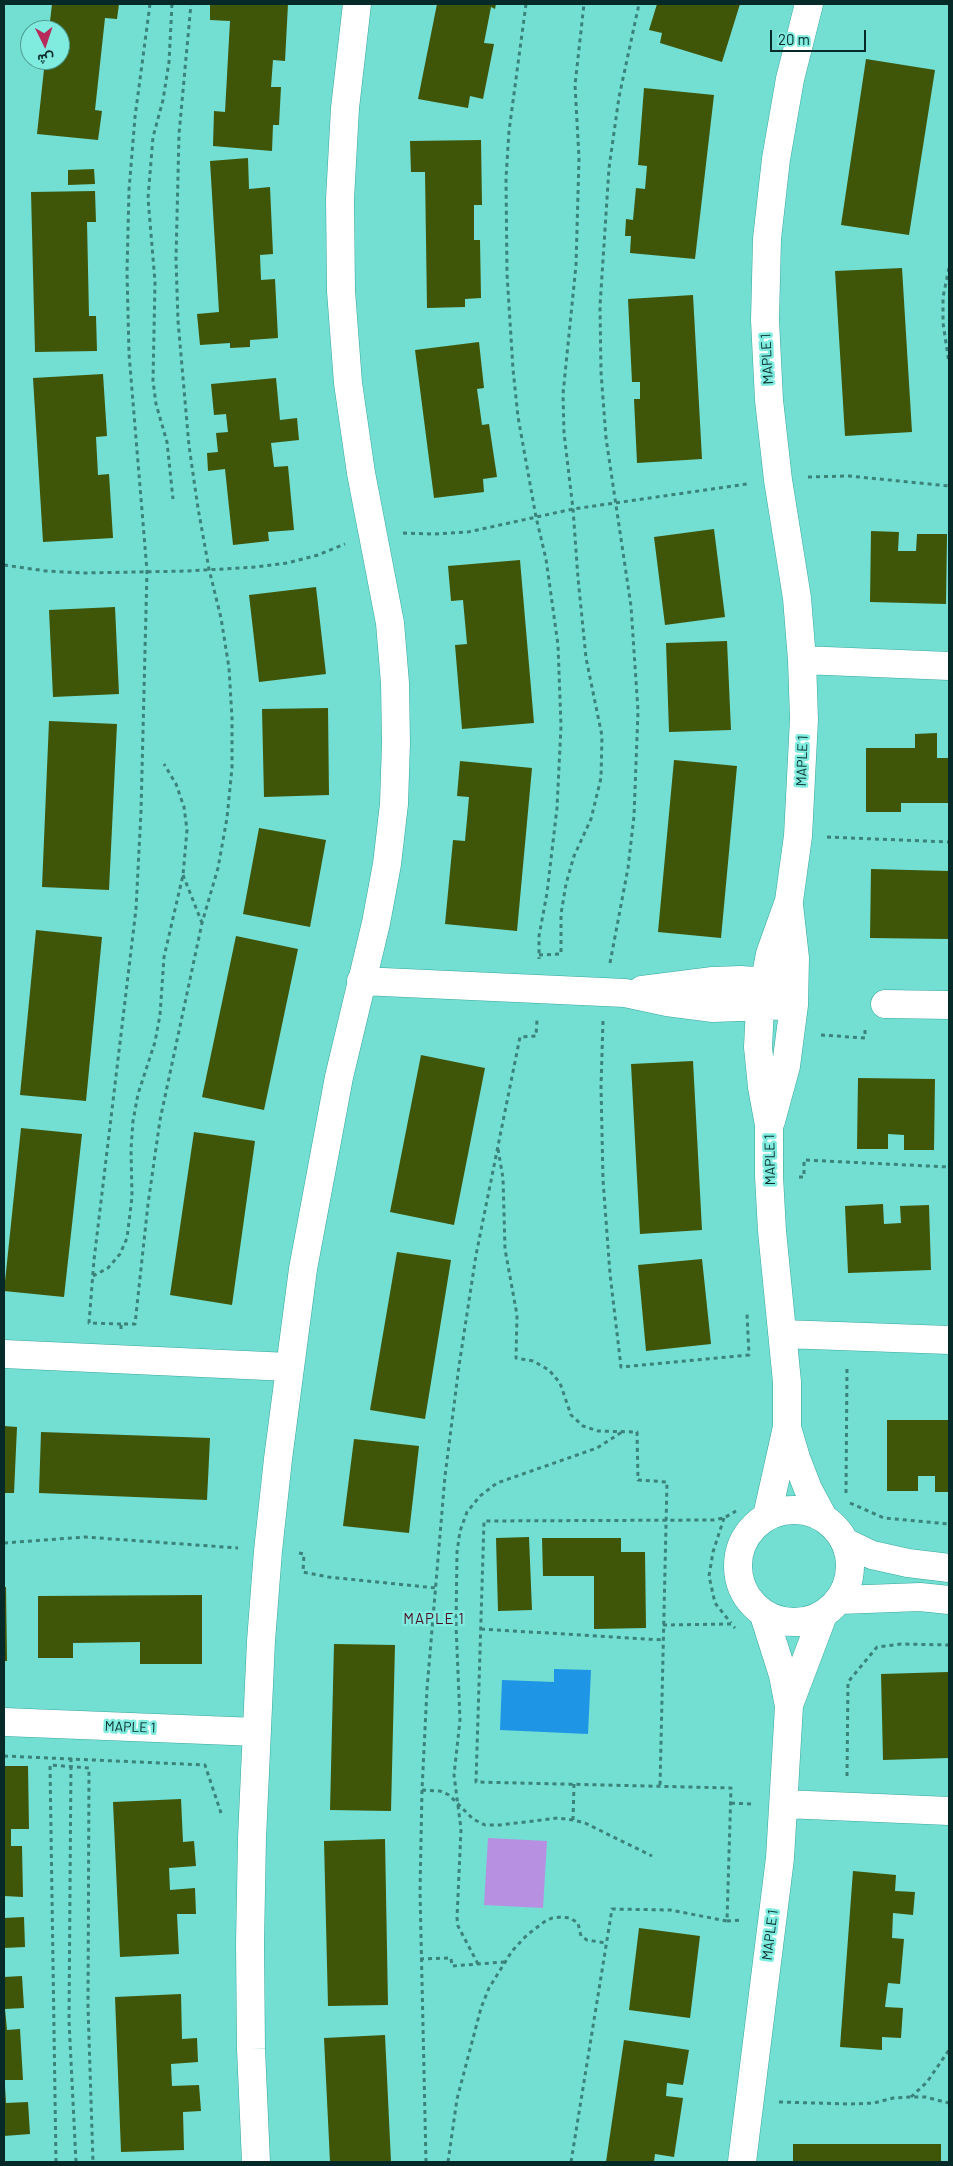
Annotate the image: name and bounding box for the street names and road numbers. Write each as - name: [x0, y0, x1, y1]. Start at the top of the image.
- street label: MAPLE 1: [757, 333, 777, 385]
- street label: MAPLE 1: [793, 735, 811, 787]
- street label: MAPLE 1: [761, 1134, 779, 1186]
- street label: MAPLE 1: [104, 1718, 156, 1736]
- street label: MAPLE 1: [759, 1909, 781, 1961]

